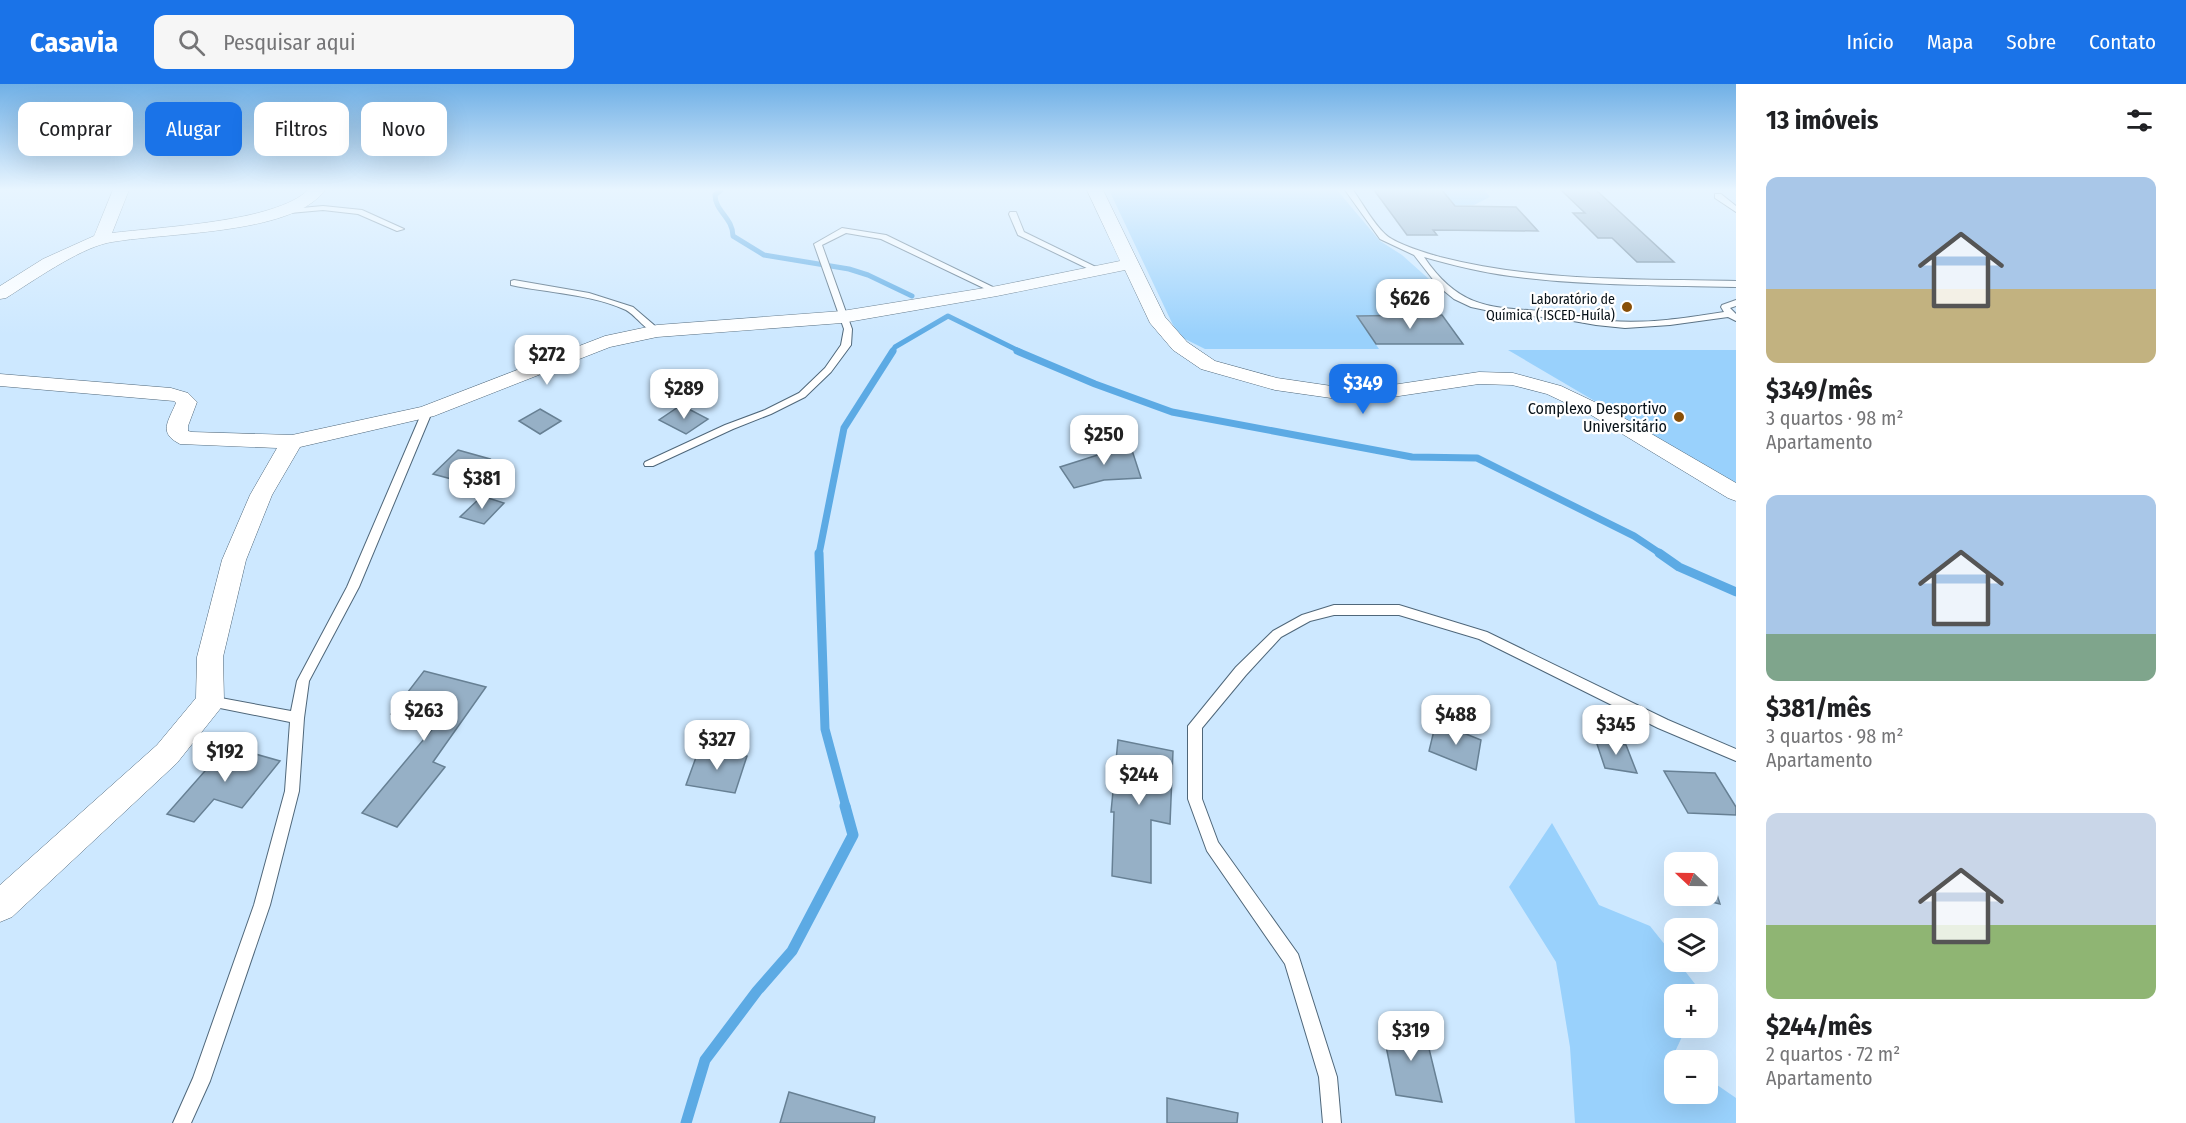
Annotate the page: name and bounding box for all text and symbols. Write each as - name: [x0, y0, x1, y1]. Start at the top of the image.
- search box: [154, 15, 574, 69]
- text: Casavia: [30, 26, 118, 59]
- icon: search: [175, 26, 208, 59]
- text: Pesquisar aqui: [223, 29, 356, 56]
- text: Início: [1847, 29, 1894, 55]
- text: Mapa: [1927, 29, 1973, 55]
- text: Sobre: [2006, 29, 2056, 55]
- text: Contato: [2089, 29, 2156, 55]
- chip: Comprar: [18, 102, 133, 156]
- chip: Alugar: [145, 102, 242, 156]
- chip: Filtros: [254, 102, 349, 156]
- chip: Novo: [361, 102, 447, 156]
- icon: filters: [2123, 104, 2156, 137]
- text: 13 imóveis: [1766, 105, 1878, 136]
- icon: home: [1907, 216, 2015, 324]
- pin: $626: [1374, 279, 1446, 330]
- text: $626: [1390, 286, 1430, 310]
- place label: Laboratório de Química ( ISCED-Huíla): [1486, 291, 1615, 324]
- marker: Laboratório de Química ( ISCED-Huíla): [1620, 300, 1634, 314]
- pin: $272: [511, 335, 583, 386]
- text: $272: [529, 342, 565, 366]
- pin: $349: [1327, 364, 1399, 415]
- pin: $289: [648, 369, 720, 420]
- text: $349: [1343, 371, 1383, 395]
- text: $349/mês: [1766, 375, 1872, 406]
- text: $289: [664, 376, 704, 400]
- place label: Complexo Desportivo Universitário: [1528, 399, 1667, 436]
- text: 3 quartos · 98 m²: [1766, 406, 1904, 430]
- marker: Complexo Desportivo Universitário: [1672, 410, 1686, 424]
- pin: $250: [1068, 415, 1140, 466]
- text: $250: [1084, 422, 1124, 446]
- text: Apartamento: [1766, 430, 1873, 454]
- pin: $381: [446, 459, 518, 510]
- text: $381: [463, 466, 501, 490]
- icon: home: [1907, 534, 2015, 642]
- pin: $263: [388, 691, 460, 742]
- text: $381/mês: [1766, 693, 1871, 724]
- pin: $488: [1420, 695, 1492, 746]
- text: $263: [405, 698, 443, 722]
- text: $488: [1435, 702, 1477, 726]
- pin: $345: [1580, 705, 1652, 756]
- text: $345: [1596, 712, 1636, 736]
- pin: $327: [681, 720, 753, 771]
- text: 3 quartos · 98 m²: [1766, 724, 1904, 748]
- text: $327: [699, 727, 735, 751]
- pin: $192: [189, 732, 261, 783]
- text: $192: [206, 739, 244, 763]
- text: Apartamento: [1766, 748, 1873, 772]
- pin: $244: [1103, 755, 1175, 806]
- text: $244: [1119, 762, 1159, 786]
- north arrow: [1664, 852, 1718, 906]
- map controls: [1664, 852, 1718, 1104]
- icon: home: [1907, 852, 2015, 960]
- button: layers: [1664, 918, 1718, 972]
- button: +: [1664, 984, 1718, 1038]
- pin: $319: [1375, 1011, 1447, 1062]
- text: $244/mês: [1766, 1011, 1872, 1042]
- text: $319: [1392, 1018, 1430, 1042]
- text: 2 quartos · 72 m²: [1766, 1042, 1900, 1066]
- button: −: [1664, 1050, 1718, 1104]
- text: Apartamento: [1766, 1066, 1873, 1090]

